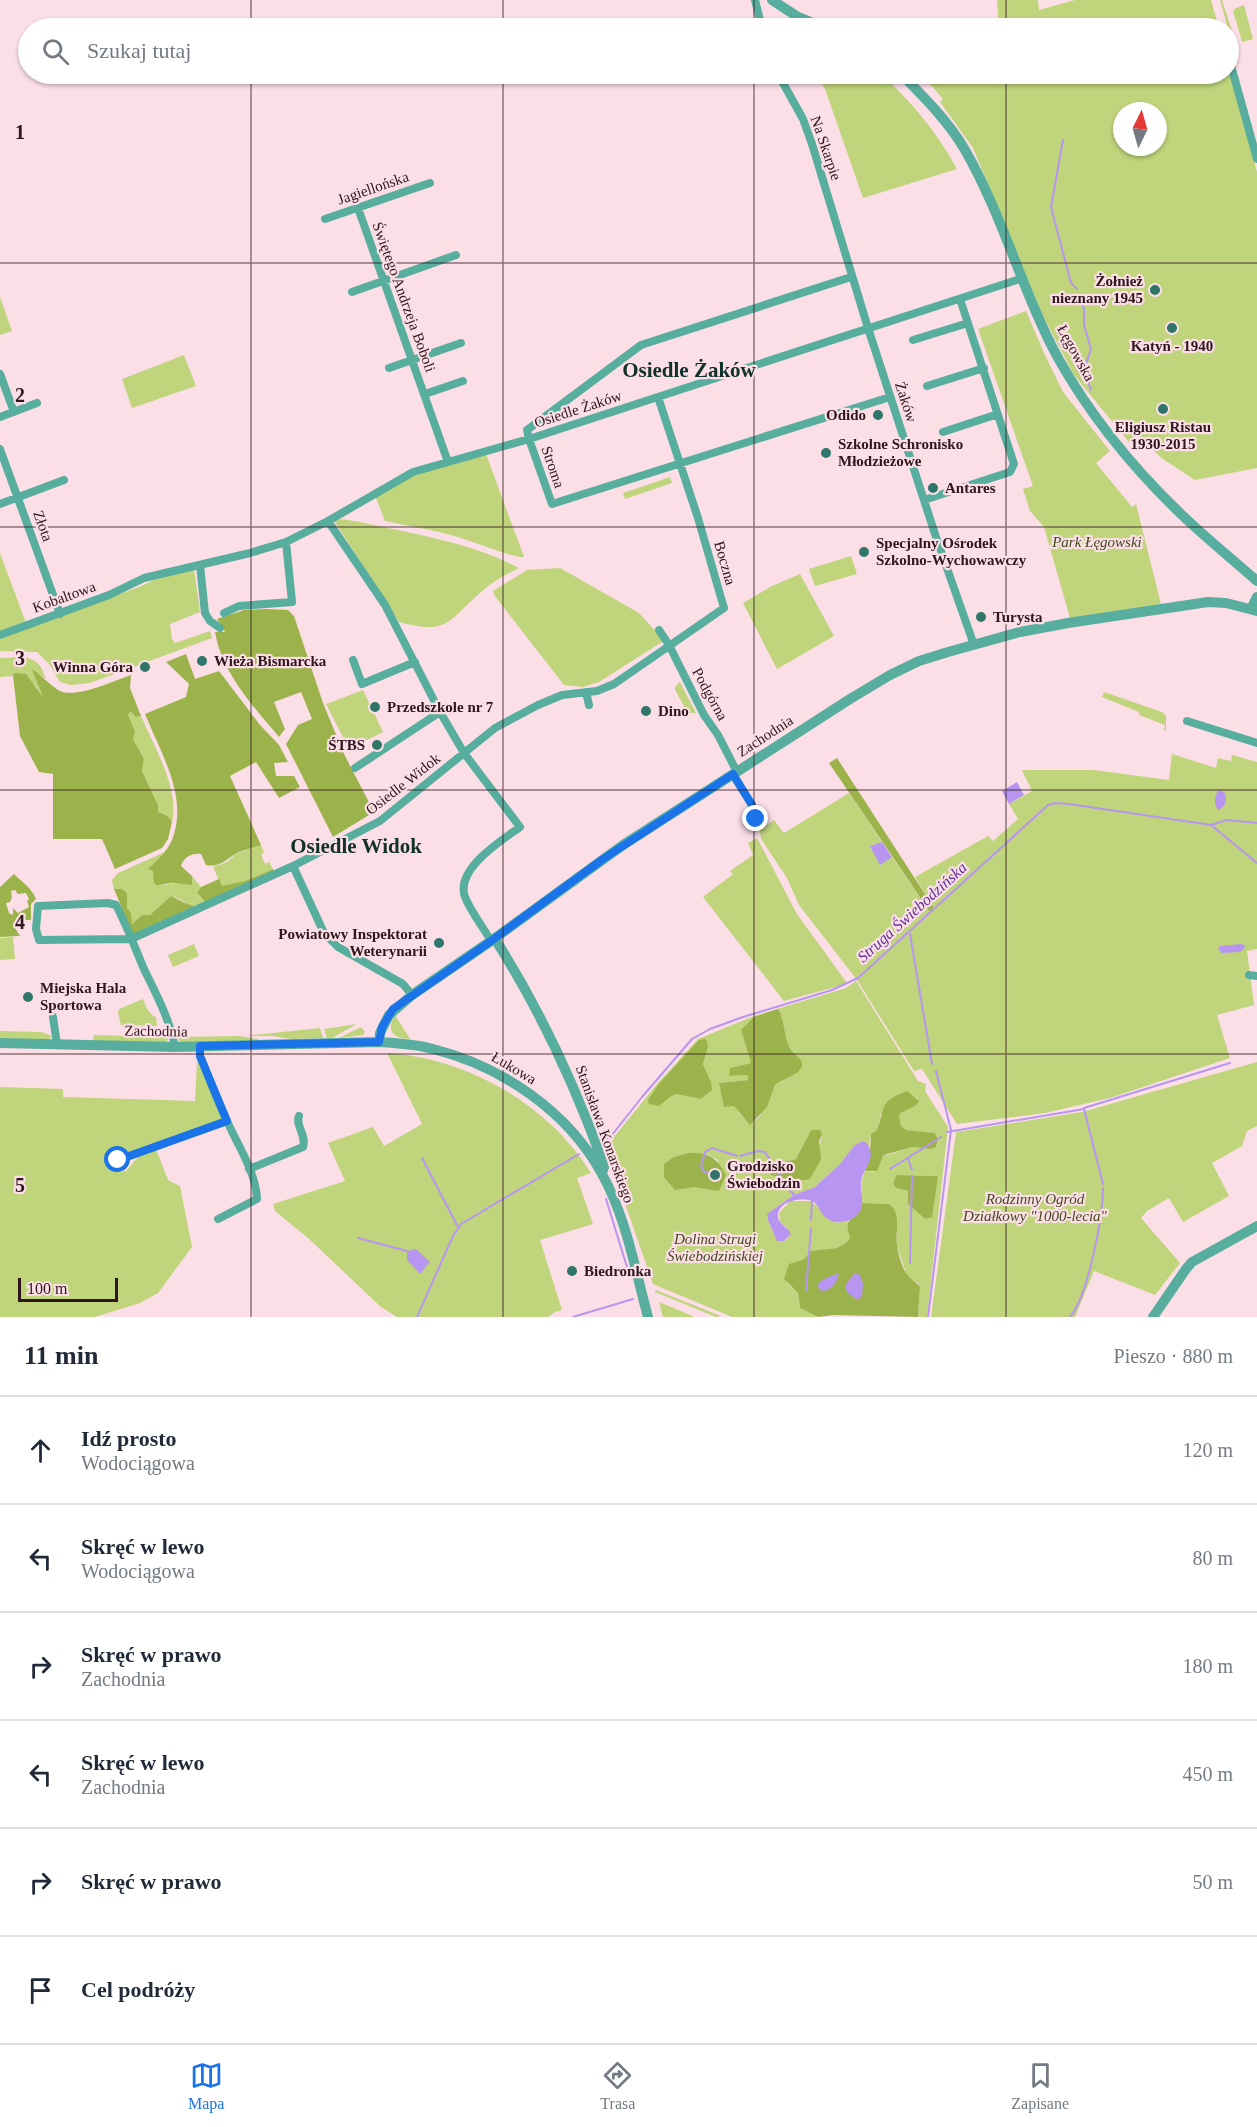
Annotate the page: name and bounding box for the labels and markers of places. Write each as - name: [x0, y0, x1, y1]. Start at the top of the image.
- place label: Żołnież nieznany 1945: [1052, 273, 1143, 306]
- marker: Żołnież nieznany 1945: [1148, 283, 1162, 297]
- marker: Katyń - 1940: [1165, 321, 1179, 335]
- place label: Katyń - 1940: [1131, 338, 1213, 354]
- marker: Eligiusz Ristau 1930-2015: [1156, 402, 1170, 416]
- place label: Odido: [826, 407, 866, 423]
- marker: Odido: [871, 408, 885, 422]
- place label: Eligiusz Ristau 1930-2015: [1115, 419, 1211, 452]
- place label: Szkolne Schronisko Młodzieżowe: [838, 436, 963, 469]
- marker: Szkolne Schronisko Młodzieżowe: [819, 446, 833, 460]
- place label: Antares: [945, 480, 996, 496]
- marker: Antares: [926, 481, 940, 495]
- place label: Specjalny Ośrodek Szkolno-Wychowawczy: [876, 535, 1027, 568]
- marker: Specjalny Ośrodek Szkolno-Wychowawczy: [857, 545, 871, 559]
- place label: Turysta: [993, 609, 1043, 625]
- marker: Turysta: [974, 610, 988, 624]
- place label: Wieża Bismarcka: [214, 653, 327, 669]
- marker: Wieża Bismarcka: [195, 654, 209, 668]
- place label: Winna Góra: [53, 659, 134, 675]
- marker: Winna Góra: [138, 660, 152, 674]
- place label: Przedszkole nr 7: [387, 699, 494, 715]
- marker: Przedszkole nr 7: [368, 700, 382, 714]
- place label: Dino: [658, 703, 689, 719]
- marker: Dino: [639, 704, 653, 718]
- place label: ŚTBS: [328, 737, 365, 753]
- marker: ŚTBS: [370, 738, 384, 752]
- place label: Powiatowy Inspektorat Weterynarii: [278, 926, 427, 959]
- marker: Powiatowy Inspektorat Weterynarii: [432, 936, 446, 950]
- place label: Miejska Hala Sportowa: [40, 980, 127, 1013]
- marker: Miejska Hala Sportowa: [21, 990, 35, 1004]
- place label: Grodzisko Świebodzin: [727, 1158, 801, 1191]
- marker: Grodzisko Świebodzin: [708, 1168, 722, 1182]
- place label: Biedronka: [584, 1263, 652, 1279]
- marker: Biedronka: [565, 1264, 579, 1278]

